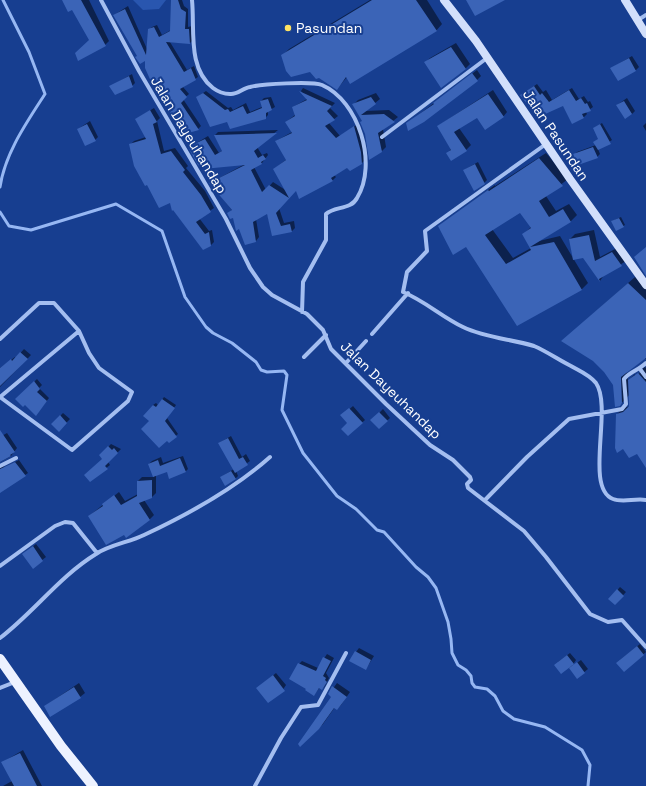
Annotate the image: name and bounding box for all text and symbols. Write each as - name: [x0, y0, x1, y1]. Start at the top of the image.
- place label: Pasundan: [296, 19, 362, 37]
- marker: Pasundan: [283, 23, 293, 33]
- street label: Jalan Dayeuhandap: [147, 73, 231, 197]
- street label: Jalan Pasundan: [519, 86, 593, 184]
- street label: Jalan Dayeuhandap: [337, 337, 445, 443]

